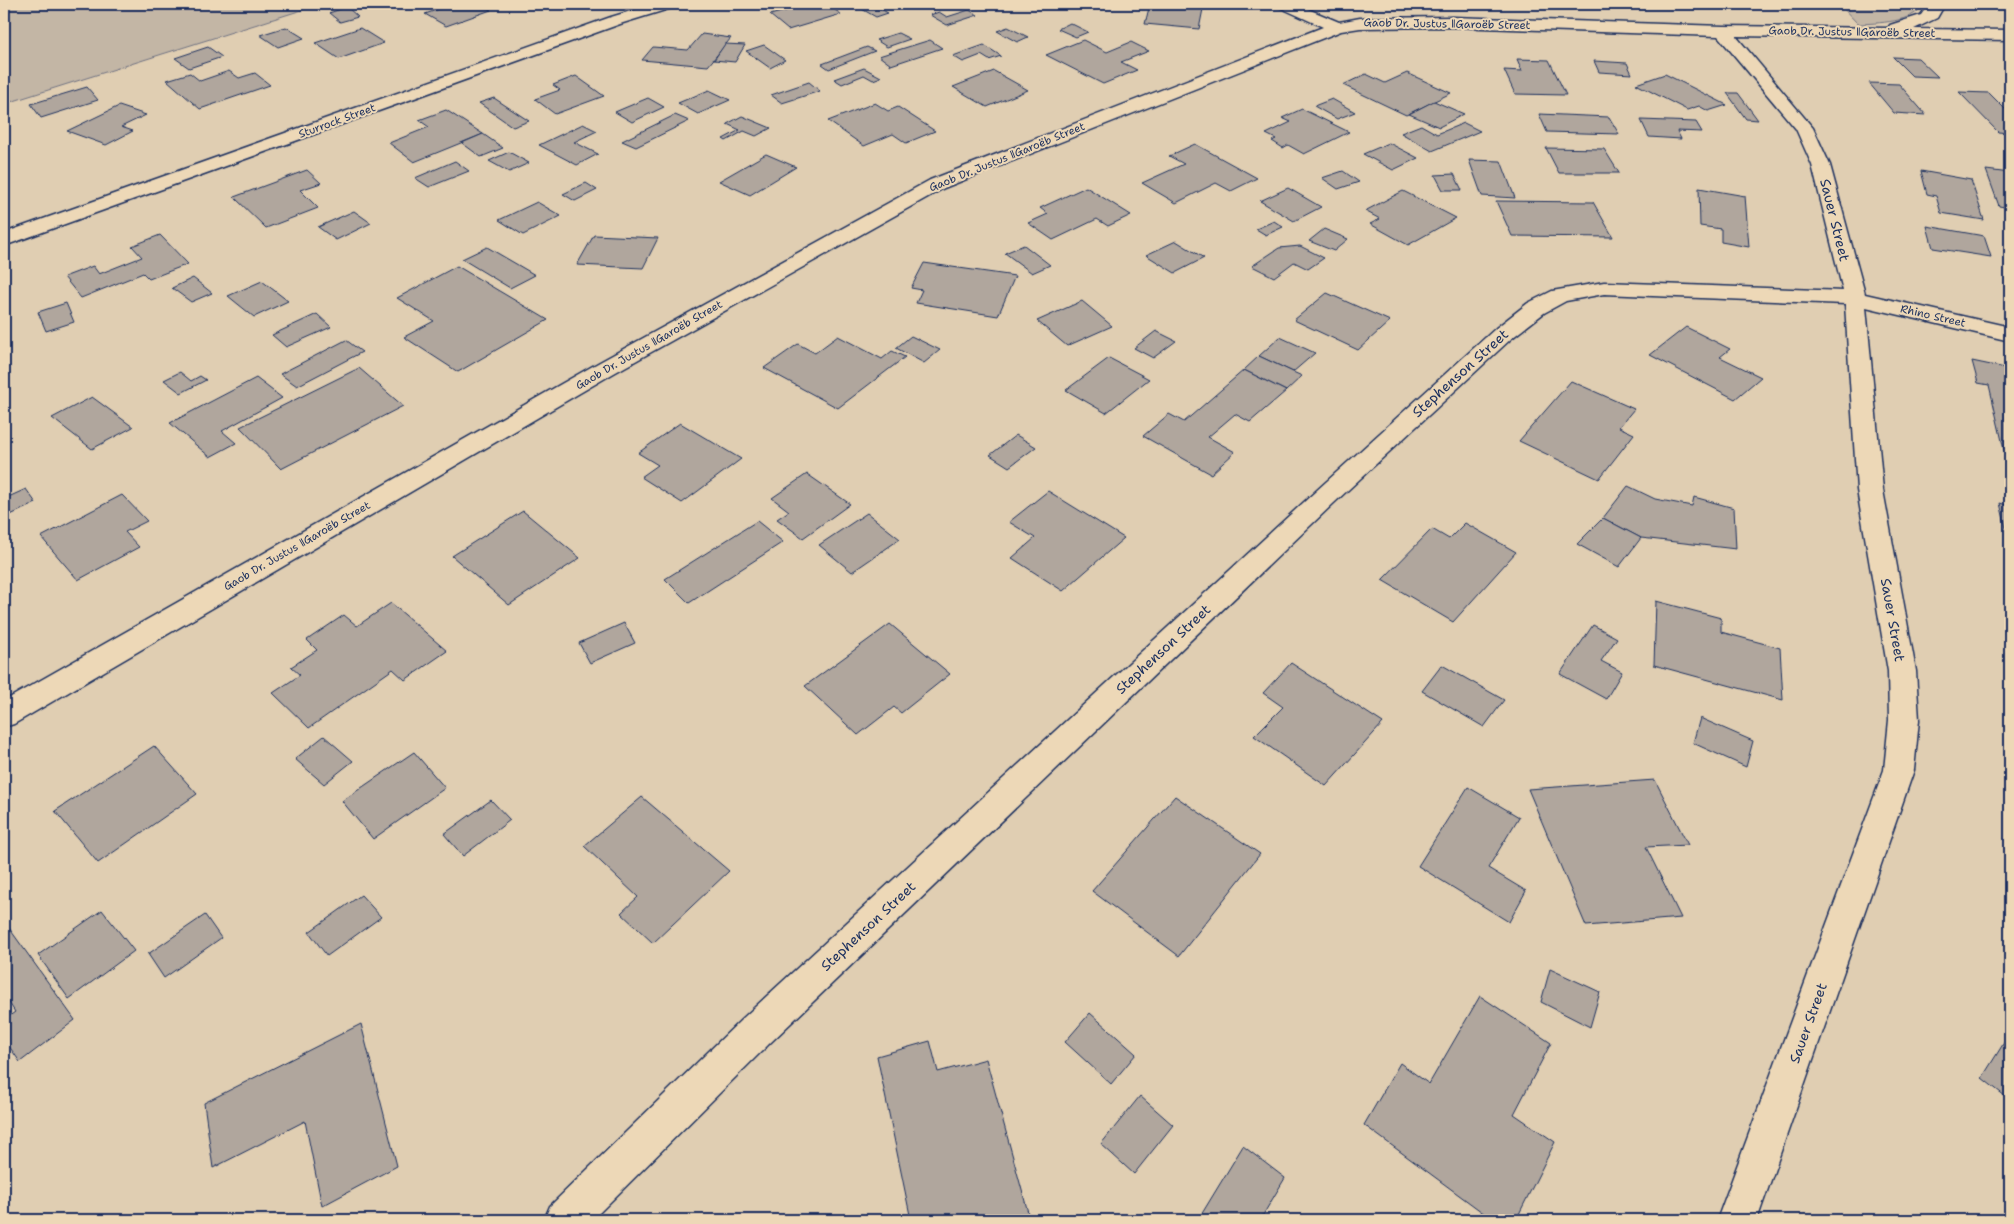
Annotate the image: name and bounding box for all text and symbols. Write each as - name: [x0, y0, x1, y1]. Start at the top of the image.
- street label: Gaob Dr. Justus ǁGaroëb Street: [1363, 15, 1531, 33]
- street label: Gaob Dr. Justus ǁGaroëb Street: [1768, 23, 1936, 41]
- street label: Sturrock Street: [296, 100, 378, 142]
- street label: Gaob Dr. Justus ǁGaroëb Street: [927, 119, 1087, 195]
- street label: Sauer Street: [1816, 177, 1854, 263]
- street label: Gaob Dr. Justus ǁGaroëb Street: [573, 297, 725, 393]
- street label: Rhino Street: [1899, 301, 1967, 331]
- street label: Stephenson Street: [1408, 325, 1512, 421]
- street label: Gaob Dr. Justus ǁGaroëb Street: [221, 498, 373, 594]
- street label: Sauer Street: [1877, 577, 1909, 663]
- street label: Stephenson Street: [1112, 600, 1214, 698]
- street label: Stephenson Street: [817, 877, 919, 975]
- street label: Sauer Street: [1785, 980, 1831, 1066]

